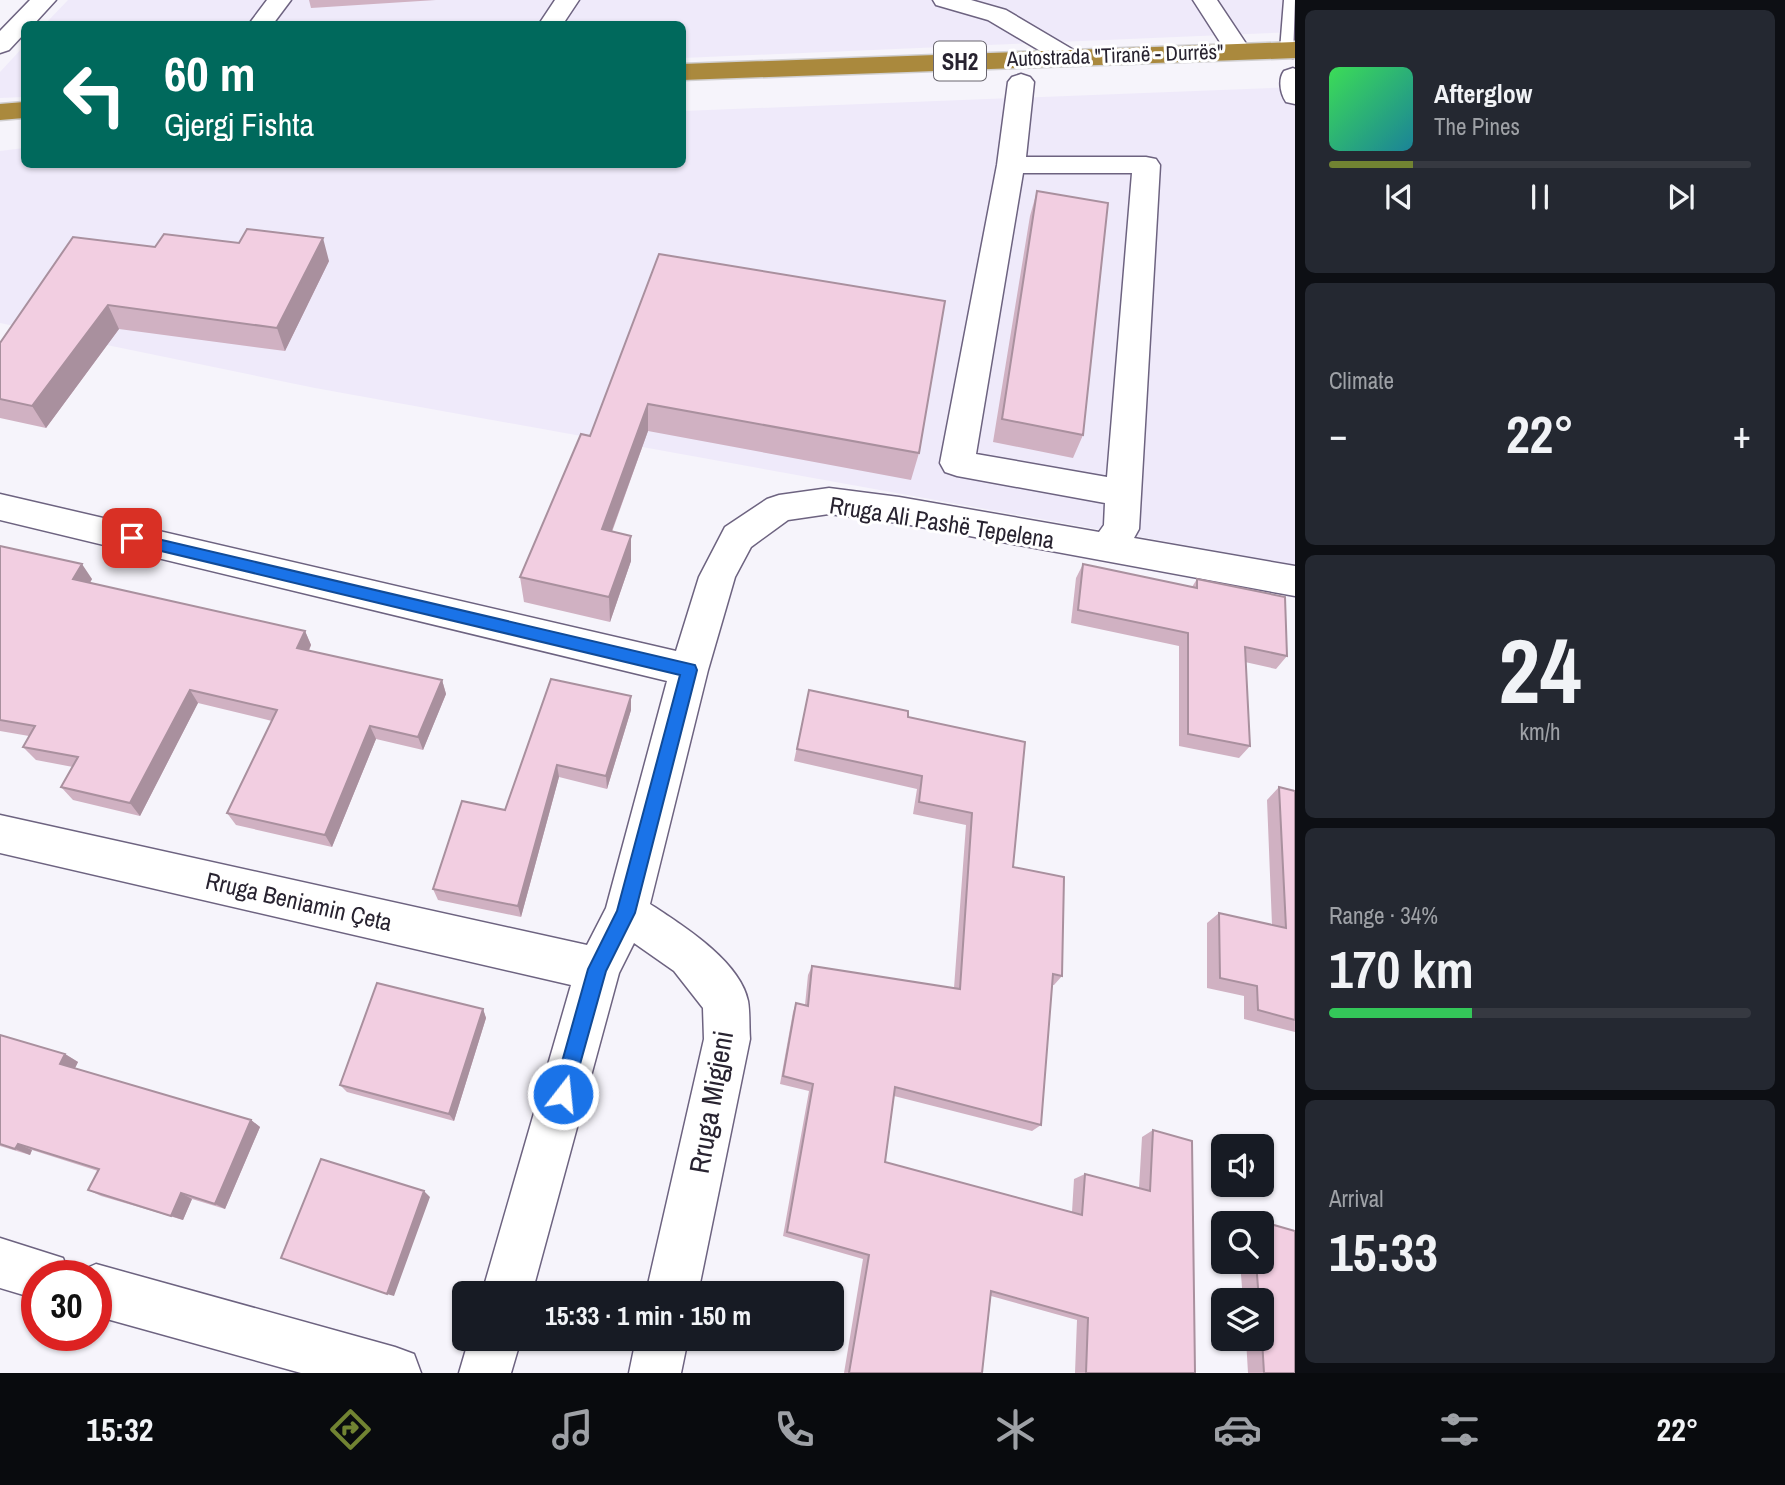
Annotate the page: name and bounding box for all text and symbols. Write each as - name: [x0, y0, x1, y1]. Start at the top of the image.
- street label: Autostrada "Tiranë - Durrës": [1005, 37, 1224, 73]
- text: 60 m: [164, 40, 256, 106]
- road number: SH2: [934, 41, 986, 80]
- icon: left: [49, 49, 140, 140]
- text: Afterglow: [1434, 76, 1532, 111]
- text: Gjergj Fishta: [164, 103, 314, 146]
- text: The Pines: [1434, 111, 1520, 142]
- icon: previous: [1380, 178, 1418, 216]
- icon: pause: [1521, 178, 1559, 216]
- icon: next: [1662, 178, 1700, 216]
- text: Climate: [1329, 365, 1394, 396]
- text: 22°: [1506, 399, 1574, 469]
- text: −: [1329, 409, 1347, 460]
- text: +: [1733, 409, 1751, 460]
- street label: Rruga Ali Pashë Tepelena: [827, 488, 1057, 556]
- pin: [102, 508, 162, 568]
- icon: arrive: [113, 519, 151, 557]
- text: 24: [1499, 609, 1582, 731]
- text: km/h: [1520, 716, 1560, 747]
- street label: Rruga Beniamin Çeta: [203, 864, 395, 938]
- text: Range · 34%: [1329, 900, 1438, 931]
- text: 170 km: [1329, 934, 1474, 1004]
- street label: Rruga Migjeni: [680, 1028, 742, 1176]
- position arrow: [526, 1057, 600, 1131]
- map controls: [1211, 1134, 1274, 1351]
- button: sound: [1211, 1134, 1274, 1197]
- text: Arrival: [1329, 1183, 1384, 1214]
- button: search: [1211, 1211, 1274, 1274]
- text: 15:33: [1329, 1217, 1438, 1287]
- speed limit sign: 30: [21, 1260, 112, 1351]
- button: layers: [1211, 1288, 1274, 1351]
- text: 15:33 · 1 min · 150 m: [545, 1298, 751, 1333]
- icon: directions: [326, 1405, 375, 1454]
- icon: music: [548, 1405, 597, 1454]
- icon: phone: [770, 1405, 819, 1454]
- icon: climate: [991, 1405, 1040, 1454]
- icon: car: [1213, 1405, 1262, 1454]
- icon: filters: [1435, 1405, 1484, 1454]
- text: 15:32: [86, 1408, 153, 1451]
- text: 22°: [1657, 1408, 1699, 1451]

